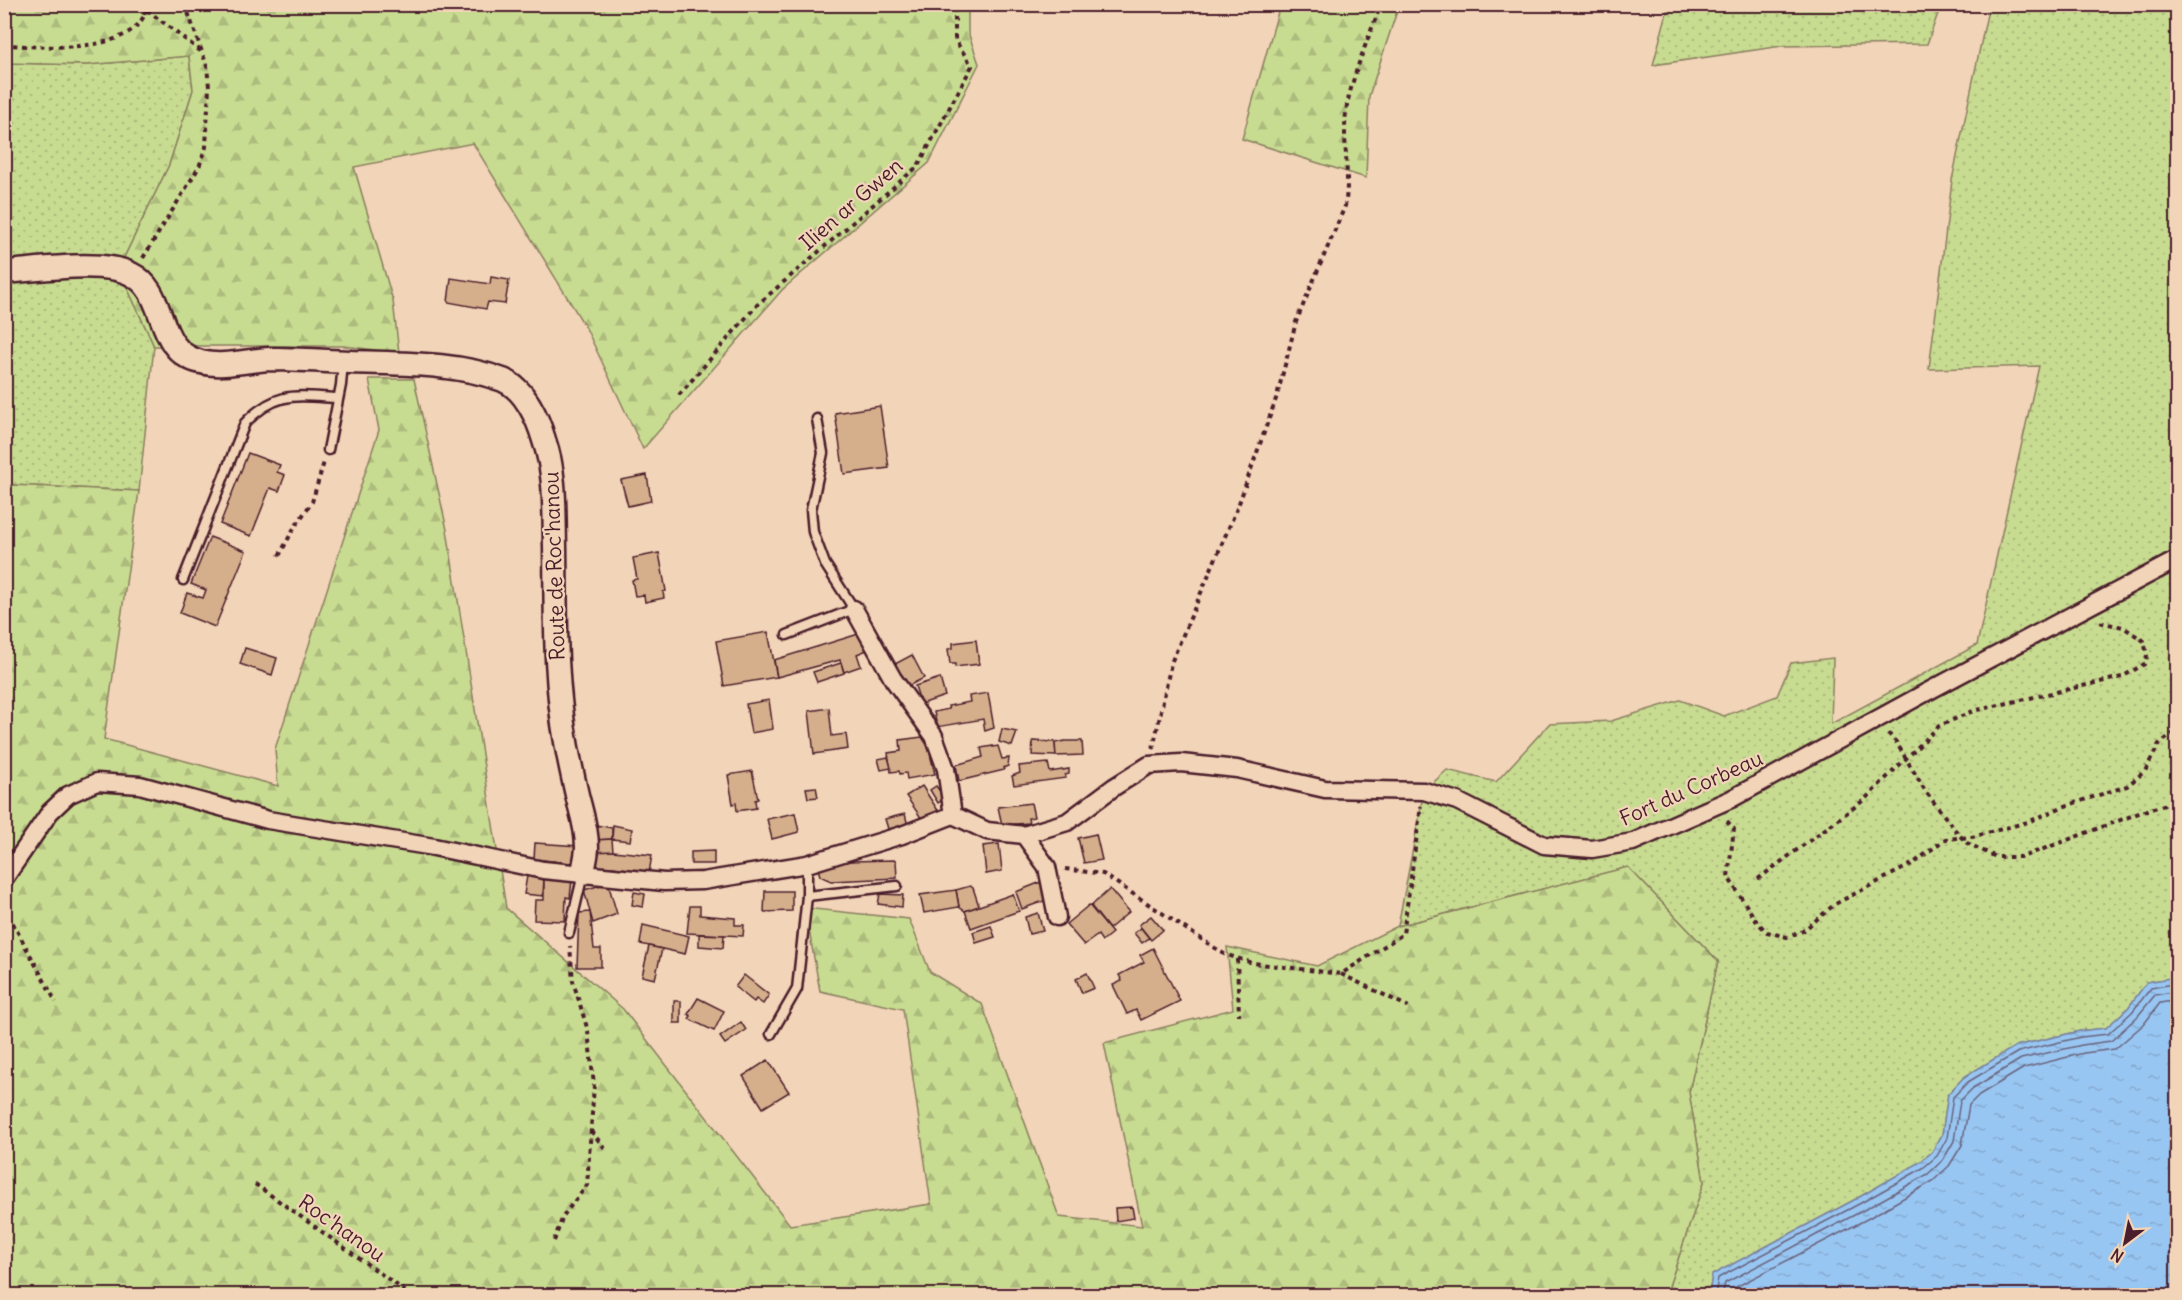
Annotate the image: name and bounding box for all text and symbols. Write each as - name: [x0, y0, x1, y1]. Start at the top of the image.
- street label: Ilien ar Gwen: [794, 152, 908, 256]
- street label: Route de Roc'hanou: [537, 471, 571, 661]
- street label: Fort du Corbeau: [1615, 744, 1767, 832]
- street label: Roc'hanou: [293, 1188, 391, 1268]
- north arrow: [2095, 1213, 2155, 1273]
- text: N: [2107, 1244, 2127, 1267]

